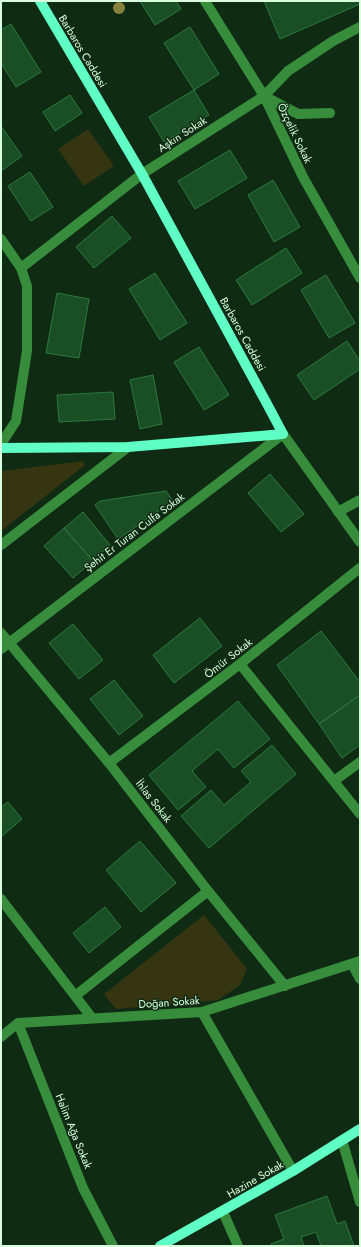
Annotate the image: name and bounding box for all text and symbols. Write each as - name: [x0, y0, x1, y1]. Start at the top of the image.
- street label: Barbaros Caddesi: [55, 12, 111, 91]
- street label: Özçelik Sokak: [274, 100, 317, 166]
- street label: Aşkın Sokak: [154, 112, 210, 156]
- street label: Barbaros Caddesi: [216, 294, 270, 374]
- street label: Şehit Er Turan Culfa Sokak: [80, 489, 188, 575]
- street label: Ömür Sokak: [201, 634, 256, 682]
- street label: İhlas Sokak: [132, 776, 176, 826]
- street label: Doğan Sokak: [138, 992, 200, 1012]
- street label: Halim Ağa Sokak: [52, 1091, 96, 1171]
- street label: Hazine Sokak: [224, 1156, 286, 1202]

